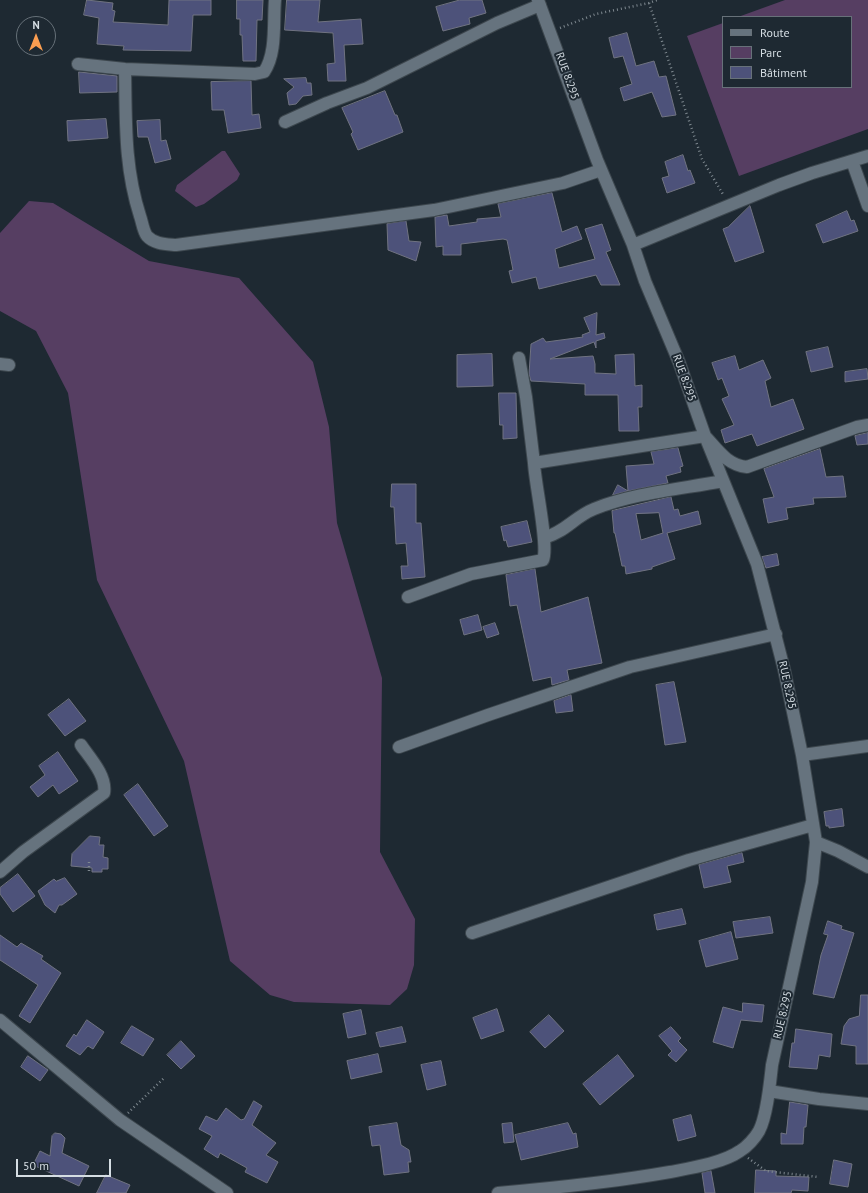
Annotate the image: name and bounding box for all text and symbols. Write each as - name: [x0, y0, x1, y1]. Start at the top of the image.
- north arrow: [16, 16, 56, 56]
- legend: [722, 16, 852, 88]
- text: N: [32, 18, 40, 32]
- text: Route: [760, 25, 790, 40]
- text: Parc: [760, 45, 782, 60]
- street label: RUE 8.295: [552, 51, 582, 101]
- text: Bâtiment: [760, 65, 807, 80]
- street label: RUE 8.295: [669, 353, 699, 403]
- street label: RUE 8.295: [775, 660, 799, 710]
- street label: RUE 8.295: [771, 990, 795, 1040]
- scale bar: [18, 1151, 113, 1177]
- text: 50 m: [23, 1158, 49, 1173]

